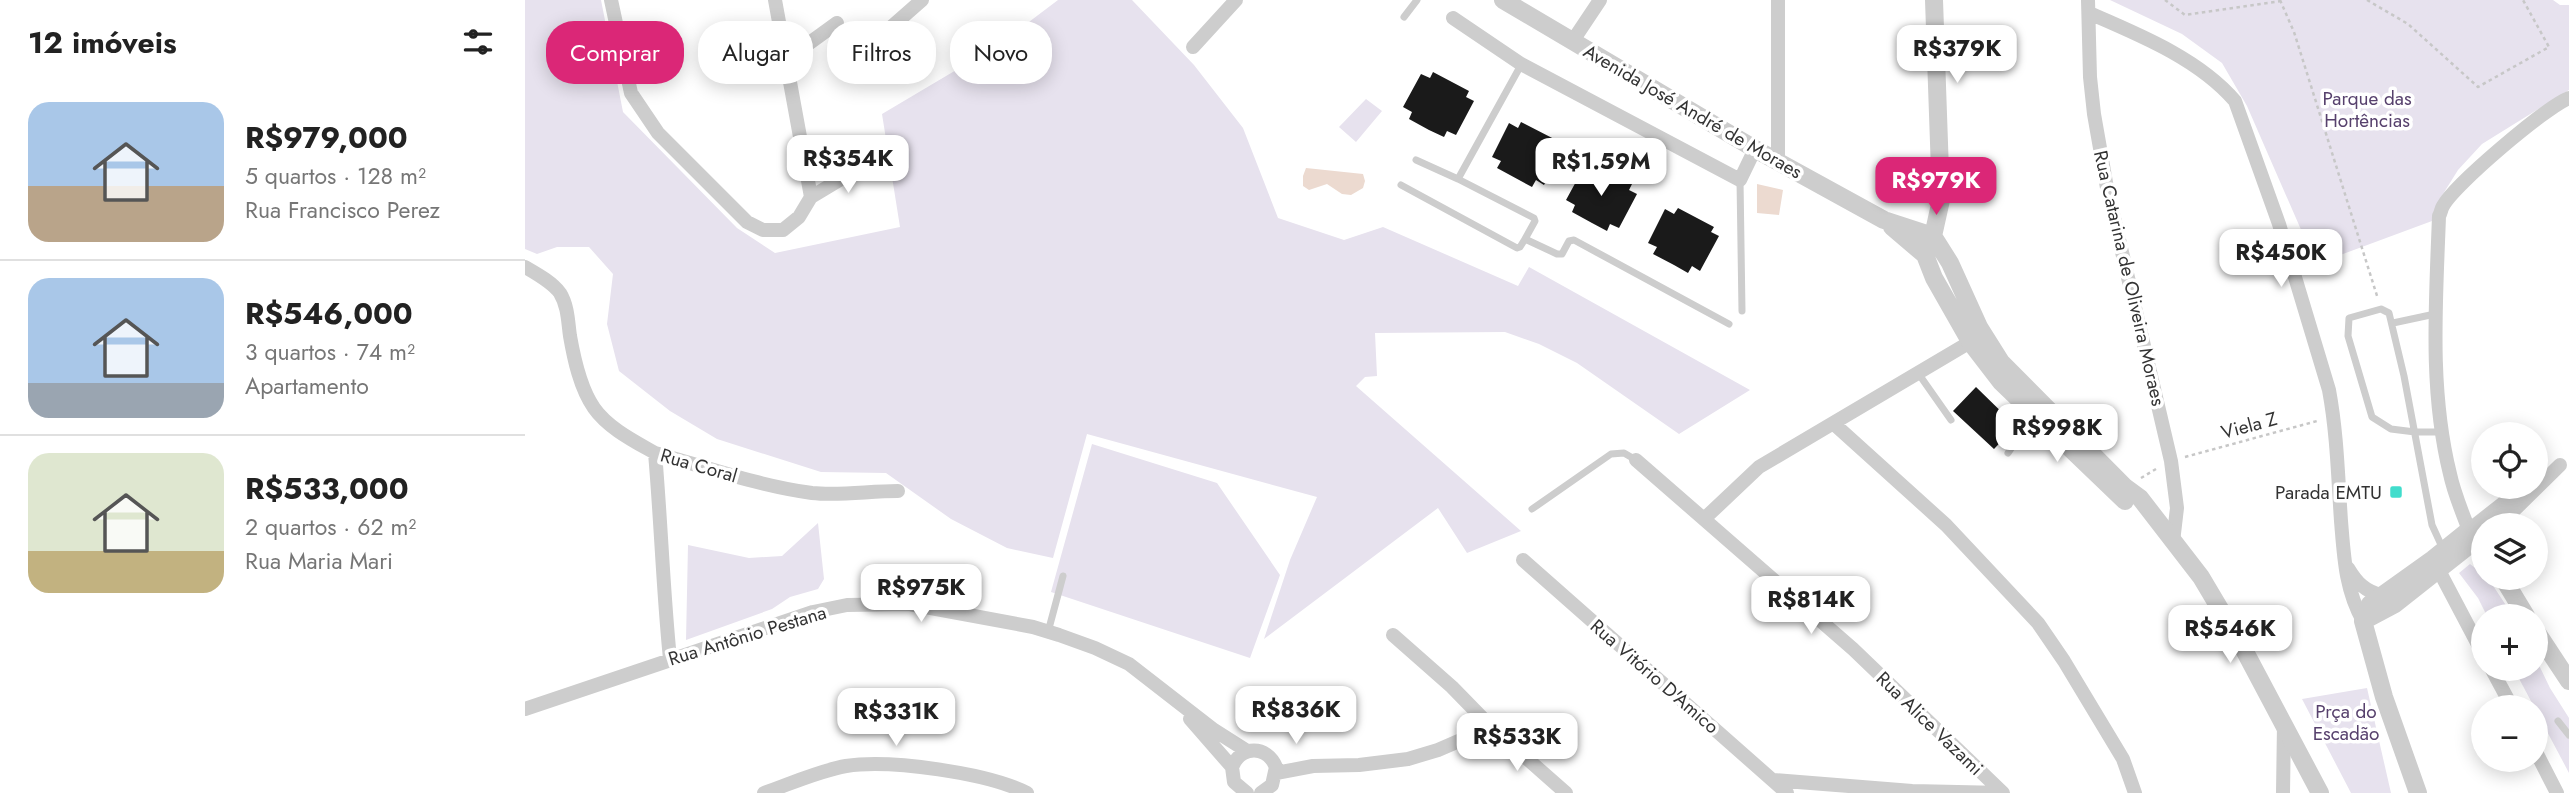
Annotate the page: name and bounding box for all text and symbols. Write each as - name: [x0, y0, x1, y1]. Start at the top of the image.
- text: 12 imóveis: [28, 21, 177, 64]
- chip: Comprar: [546, 21, 684, 84]
- chip: Alugar: [698, 21, 813, 84]
- chip: Filtros: [827, 21, 936, 84]
- chip: Novo: [950, 21, 1052, 84]
- icon: filters: [459, 23, 497, 61]
- pin: R$379K: [1900, 25, 2014, 85]
- text: R$379K: [1913, 31, 2001, 65]
- street label: Avenida José André de Moraes: [1578, 38, 1807, 185]
- park label: Parque das Hortências: [2322, 85, 2412, 134]
- text: R$979,000: [245, 116, 408, 159]
- icon: home: [84, 130, 168, 214]
- pin: R$354K: [791, 136, 905, 195]
- pin: R$1.59M: [1536, 138, 1666, 198]
- text: R$354K: [803, 141, 893, 175]
- text: R$1.59M: [1551, 144, 1651, 178]
- street label: Rua Catarina de Oliveira Moraes: [2087, 148, 2172, 409]
- pin: R$979K: [1879, 158, 1993, 217]
- text: 5 quartos · 128 m²: [245, 159, 426, 193]
- text: R$979K: [1891, 163, 1981, 197]
- text: Rua Francisco Perez: [245, 193, 440, 227]
- pin: R$450K: [2224, 230, 2338, 289]
- text: R$450K: [2235, 235, 2327, 269]
- text: R$546,000: [245, 292, 413, 335]
- icon: home: [84, 306, 168, 390]
- text: 3 quartos · 74 m²: [245, 335, 415, 369]
- text: Apartamento: [245, 369, 369, 403]
- pin: R$998K: [2000, 405, 2114, 464]
- street label: Viela Z: [2218, 405, 2280, 446]
- text: R$998K: [2012, 410, 2102, 444]
- map controls: [2471, 422, 2548, 772]
- button: locate: [2471, 422, 2548, 499]
- street label: Rua Coral: [657, 442, 740, 489]
- text: R$533,000: [245, 467, 409, 510]
- place label: Parada EMTU: [2275, 479, 2382, 506]
- icon: home: [84, 481, 168, 565]
- marker: Parada EMTU: [2388, 484, 2404, 500]
- text: 2 quartos · 62 m²: [245, 510, 416, 544]
- button: layers: [2471, 513, 2548, 590]
- text: Rua Maria Mari: [245, 544, 393, 578]
- pin: R$975K: [864, 564, 978, 624]
- text: R$975K: [877, 570, 965, 604]
- pin: R$814K: [1754, 576, 1868, 636]
- text: R$814K: [1767, 582, 1855, 616]
- street label: Rua Antônio Pestana: [665, 599, 830, 672]
- button: +: [2471, 604, 2548, 681]
- pin: R$546K: [2173, 606, 2287, 665]
- text: R$546K: [2184, 611, 2276, 645]
- street label: Rua Vitório D'Amico: [1584, 613, 1725, 740]
- street label: Rua Alice Vazami: [1870, 665, 1989, 781]
- pin: R$836K: [1239, 686, 1353, 746]
- pin: R$331K: [839, 688, 953, 748]
- text: R$836K: [1251, 692, 1341, 726]
- text: R$331K: [853, 694, 939, 728]
- button: −: [2471, 695, 2548, 772]
- park label: Prça do Escadão: [2313, 698, 2379, 747]
- pin: R$533K: [1460, 714, 1574, 773]
- text: R$533K: [1473, 719, 1561, 753]

